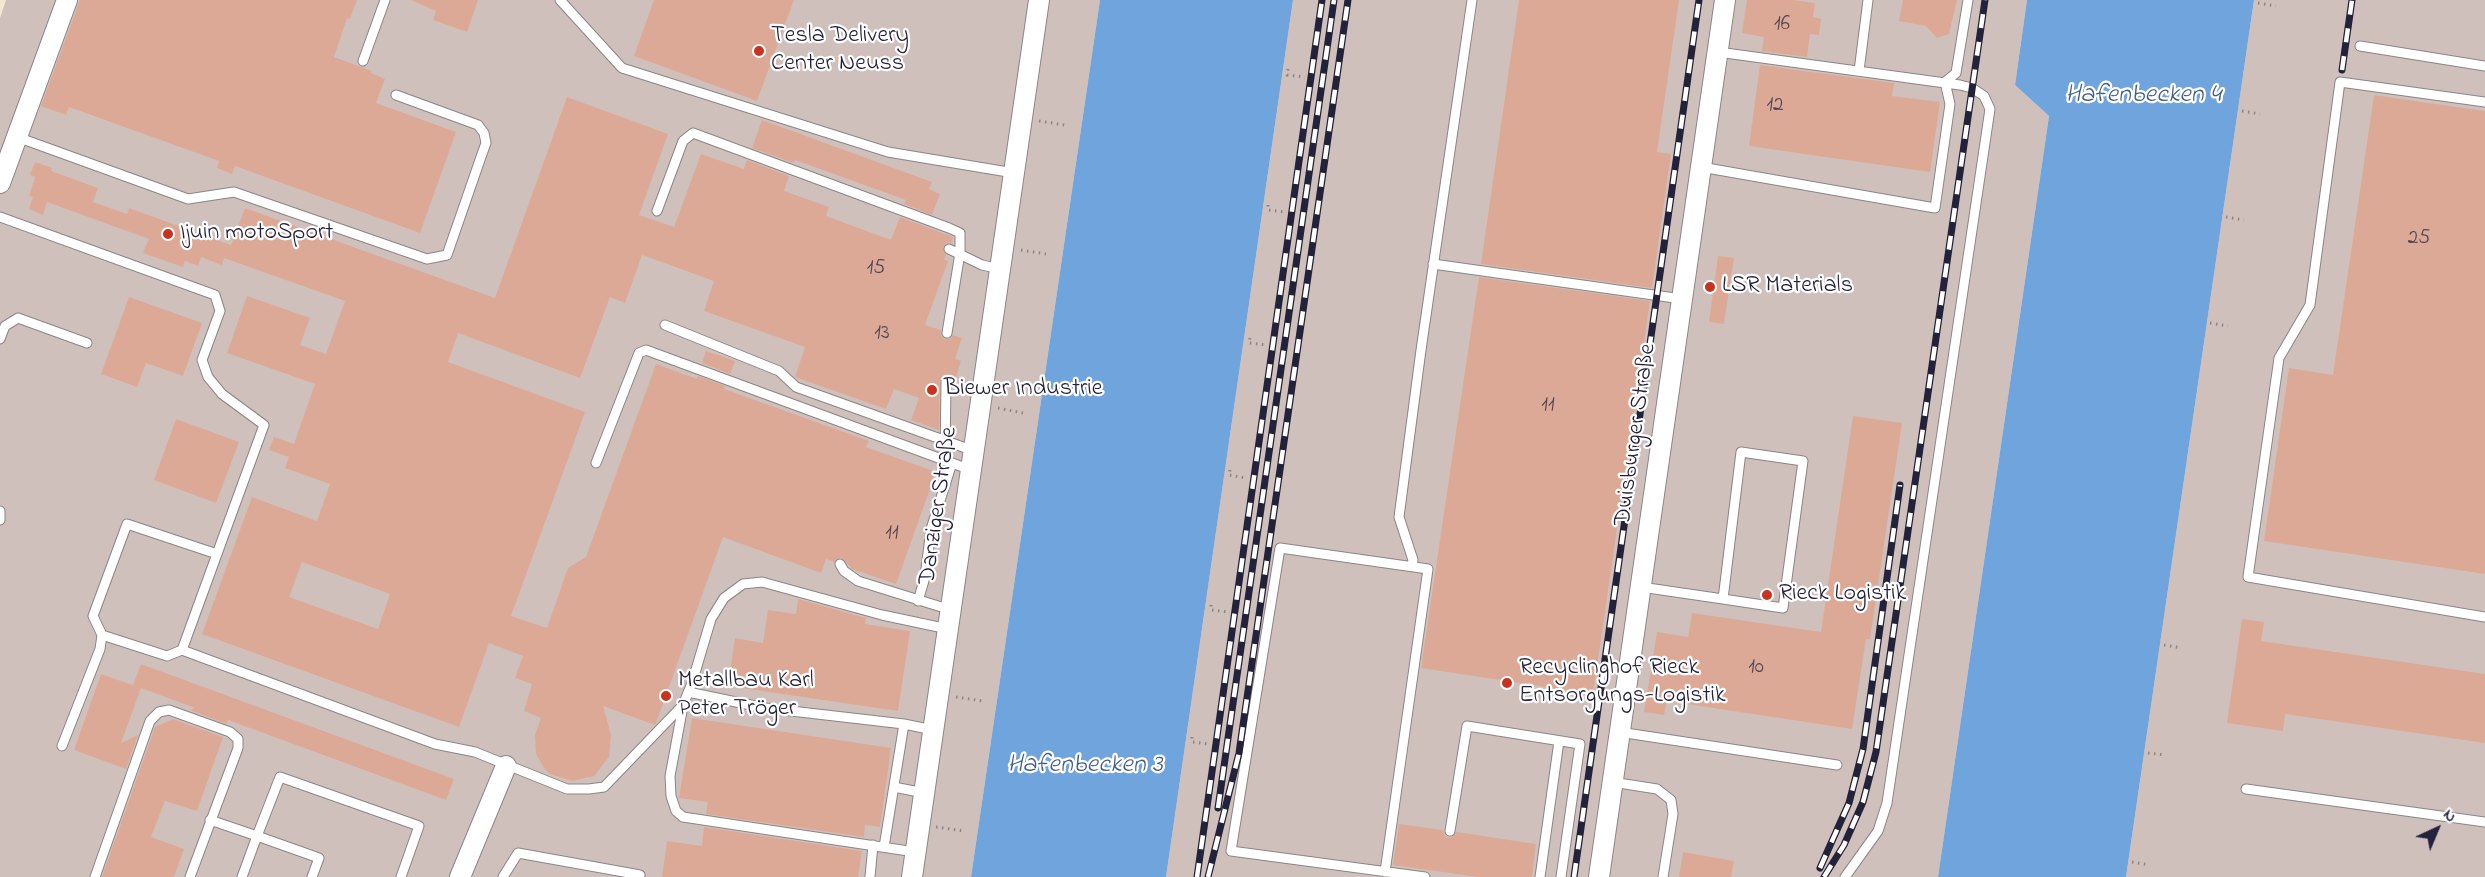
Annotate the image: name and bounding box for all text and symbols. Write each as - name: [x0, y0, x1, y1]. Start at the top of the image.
- house number: 16: [1774, 13, 1790, 39]
- place label: Tesla Delivery Center Neuss: [771, 23, 909, 79]
- marker: Tesla Delivery Center Neuss: [752, 44, 766, 58]
- water label: Hafenbecken 4: [2065, 81, 2221, 113]
- house number: 12: [1766, 94, 1784, 120]
- place label: Ijuin motoSport: [180, 220, 333, 248]
- marker: Ijuin motoSport: [161, 227, 175, 241]
- house number: 25: [2408, 227, 2430, 253]
- house number: 15: [867, 257, 885, 283]
- place label: LSR Materials: [1722, 273, 1853, 301]
- marker: LSR Materials: [1703, 280, 1717, 294]
- house number: 13: [874, 322, 890, 348]
- street label: Duisburger Straße: [1610, 342, 1664, 528]
- place label: Biewer Industrie: [944, 376, 1103, 404]
- marker: Biewer Industrie: [925, 383, 939, 397]
- house number: 11: [1541, 394, 1555, 420]
- street label: Danziger Straße: [915, 425, 965, 587]
- house number: 11: [885, 522, 899, 548]
- place label: Rieck Logistik: [1779, 581, 1906, 609]
- marker: Rieck Logistik: [1760, 588, 1774, 602]
- place label: Recyclinghof Rieck Entsorgungs-Logistik: [1519, 655, 1725, 711]
- house number: 10: [1748, 656, 1764, 682]
- place label: Metallbau Karl Peter Tröger: [678, 668, 814, 724]
- marker: Recyclinghof Rieck Entsorgungs-Logistik: [1500, 676, 1514, 690]
- marker: Metallbau Karl Peter Tröger: [659, 689, 673, 703]
- water label: Hafenbecken 3: [1007, 751, 1163, 783]
- north arrow: [2407, 799, 2467, 859]
- text: N: [2437, 804, 2462, 828]

